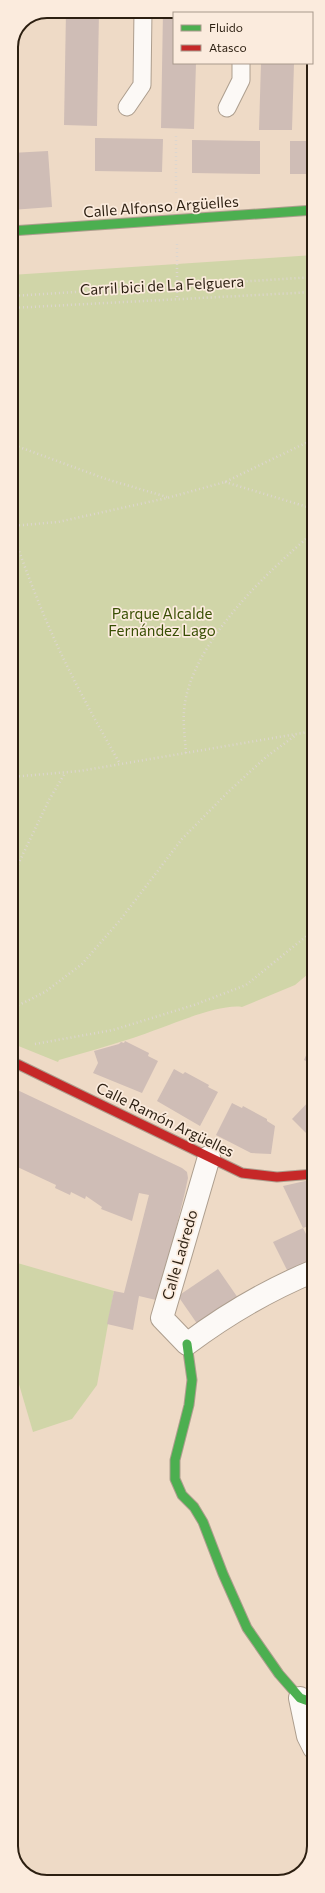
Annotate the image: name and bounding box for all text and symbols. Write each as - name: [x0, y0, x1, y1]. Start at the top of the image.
- legend: [173, 12, 313, 64]
- text: Fluido: [209, 20, 243, 34]
- text: Atasco: [209, 40, 247, 54]
- street label: Calle Alfonso Argüelles: [83, 192, 239, 220]
- street label: Carril bici de La Felguera: [79, 272, 244, 298]
- park label: Parque Alcalde Fernández Lago: [108, 604, 216, 639]
- street label: Calle Ramón Argüelles: [94, 1078, 237, 1160]
- street label: Calle Ladredo: [158, 1208, 201, 1302]

